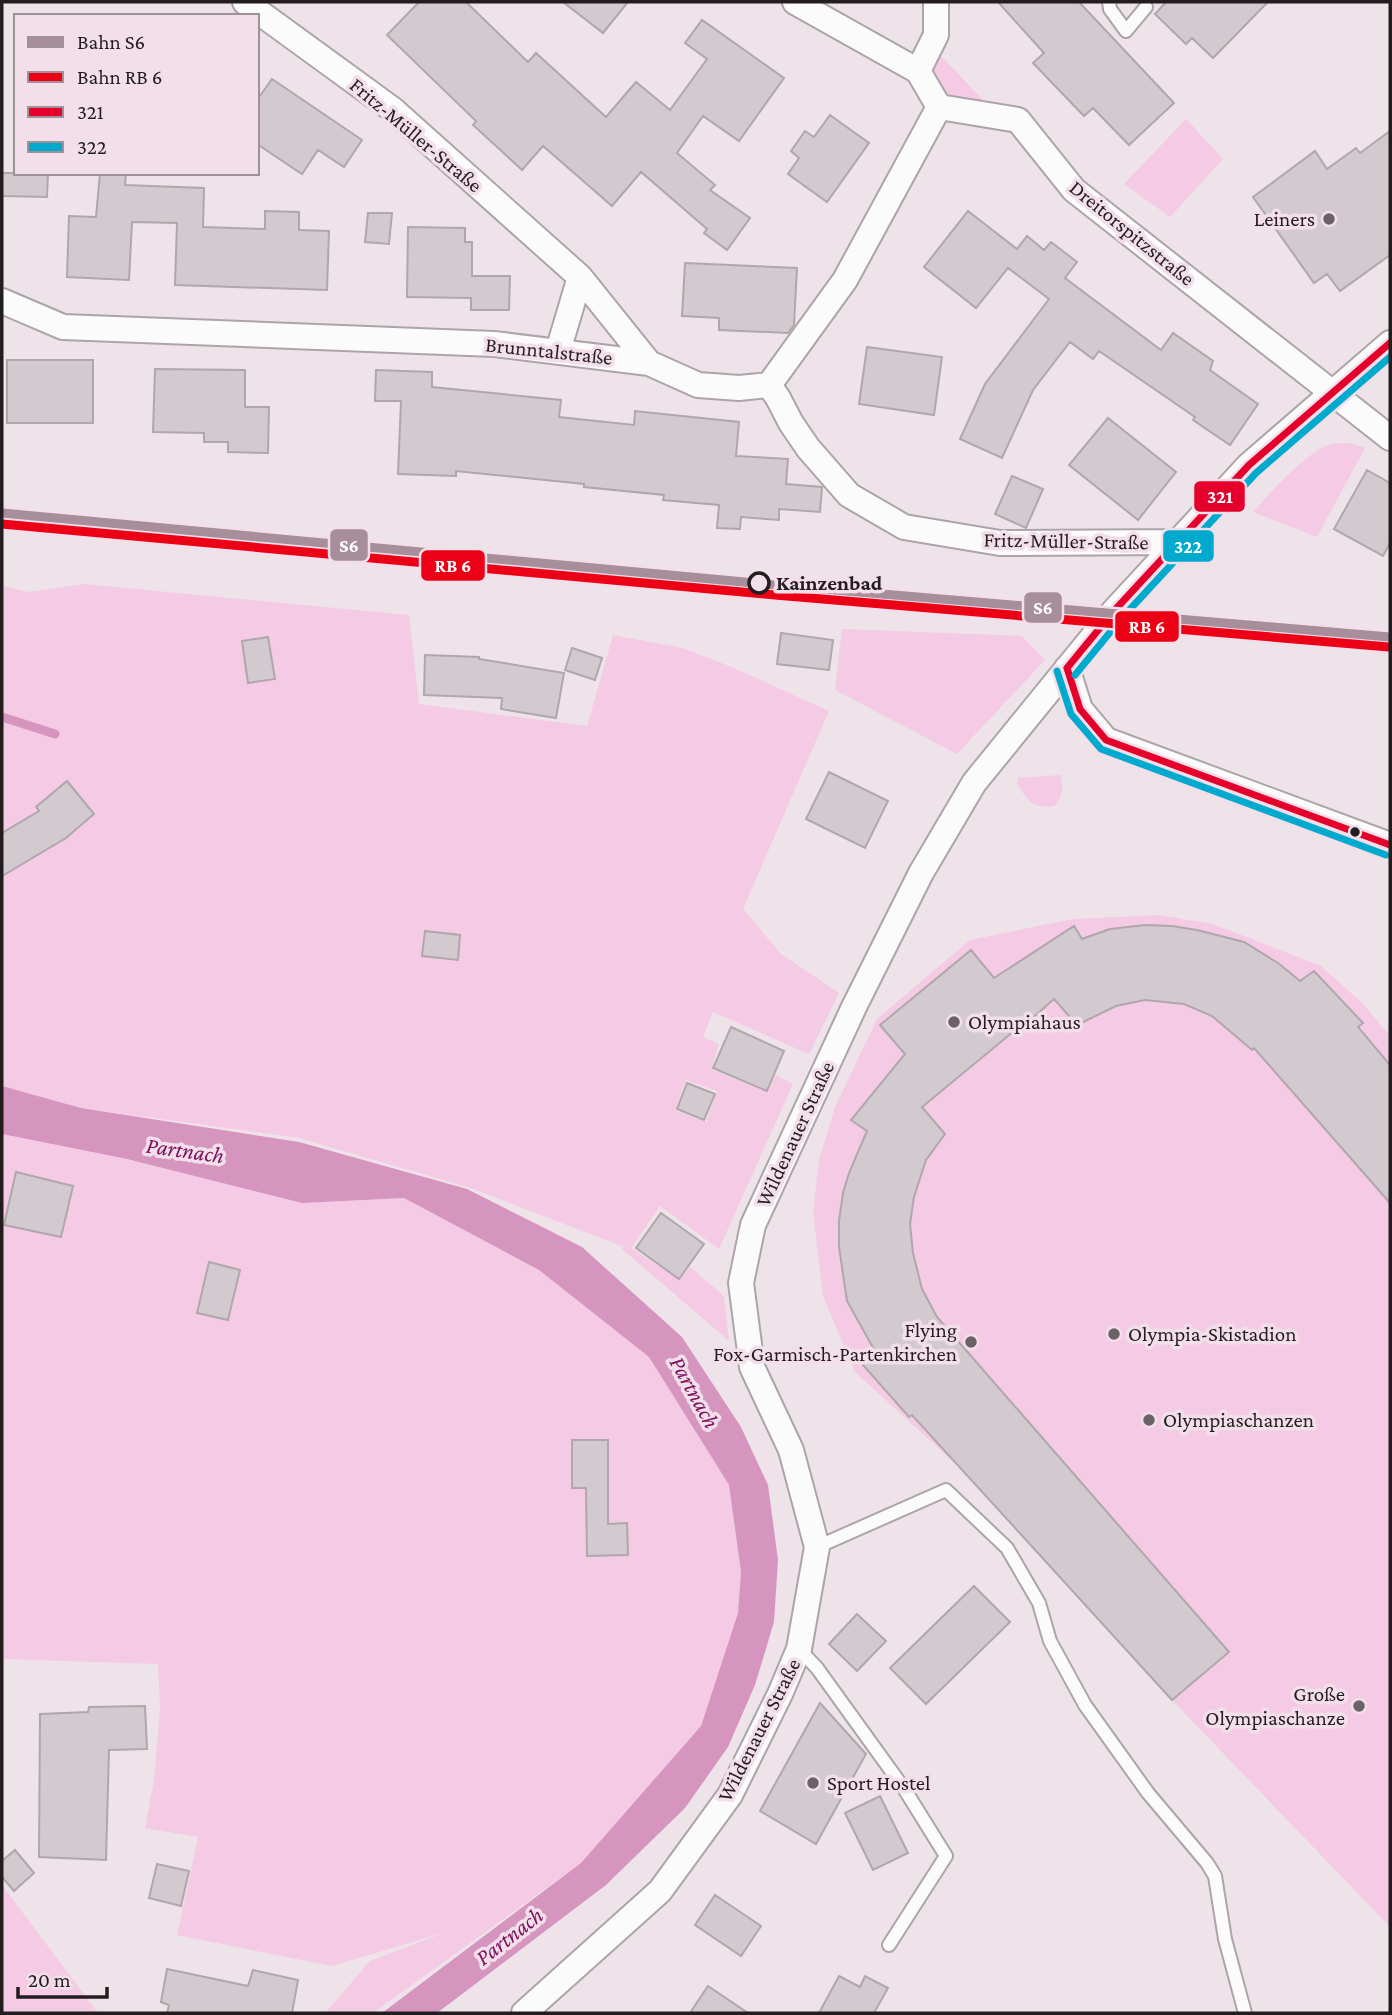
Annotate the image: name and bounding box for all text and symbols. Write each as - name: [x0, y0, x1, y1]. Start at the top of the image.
- legend: [14, 14, 259, 175]
- text: Bahn S6: [77, 30, 145, 54]
- text: Bahn RB 6: [77, 65, 162, 89]
- street label: Fritz-Müller-Straße: [345, 73, 487, 197]
- text: 321: [77, 100, 104, 124]
- text: 322: [77, 135, 107, 159]
- street label: Dreitorspitzstraße: [1065, 175, 1199, 291]
- place label: Leiners: [1254, 207, 1315, 231]
- marker: Leiners: [1321, 211, 1337, 227]
- street label: Brunntalstraße: [484, 332, 614, 370]
- line badge: 321: [1193, 480, 1246, 513]
- text: 321: [1207, 486, 1233, 507]
- line badge: S6: [329, 528, 369, 562]
- street label: Fritz-Müller-Straße: [983, 528, 1149, 554]
- line badge: 322: [1162, 529, 1215, 563]
- text: S6: [339, 535, 359, 556]
- text: 322: [1174, 536, 1202, 557]
- line badge: RB 6: [420, 549, 486, 582]
- text: RB 6: [435, 555, 471, 576]
- place label: Kainzenbad: [776, 571, 883, 595]
- marker: Kainzenbad: [748, 572, 770, 594]
- line badge: S6: [1023, 591, 1063, 624]
- text: S6: [1033, 597, 1053, 618]
- line badge: RB 6: [1114, 610, 1180, 643]
- text: RB 6: [1129, 616, 1165, 637]
- unlabelled marker: [1348, 825, 1362, 839]
- place label: Olympiahaus: [968, 1010, 1081, 1034]
- marker: Olympiahaus: [946, 1014, 962, 1030]
- street label: Wildenauer Straße: [751, 1058, 839, 1210]
- water label: Partnach: [144, 1132, 226, 1168]
- place label: Flying Fox-Garmisch-Partenkirchen: [713, 1318, 957, 1366]
- place label: Olympia-Skistadion: [1128, 1322, 1296, 1346]
- marker: Olympia-Skistadion: [1106, 1326, 1122, 1342]
- marker: Flying Fox-Garmisch-Partenkirchen: [963, 1334, 979, 1350]
- water label: Partnach: [665, 1351, 725, 1433]
- place label: Olympiaschanzen: [1163, 1408, 1314, 1432]
- marker: Olympiaschanzen: [1141, 1412, 1157, 1428]
- street label: Wildenauer Straße: [713, 1654, 805, 1806]
- place label: Große Olympiaschanze: [1205, 1682, 1345, 1730]
- marker: Große Olympiaschanze: [1351, 1698, 1367, 1714]
- place label: Sport Hostel: [827, 1771, 931, 1795]
- marker: Sport Hostel: [805, 1775, 821, 1791]
- water label: Partnach: [470, 1902, 548, 1970]
- scale bar: [18, 1955, 107, 1999]
- text: 20 m: [28, 1968, 71, 1992]

